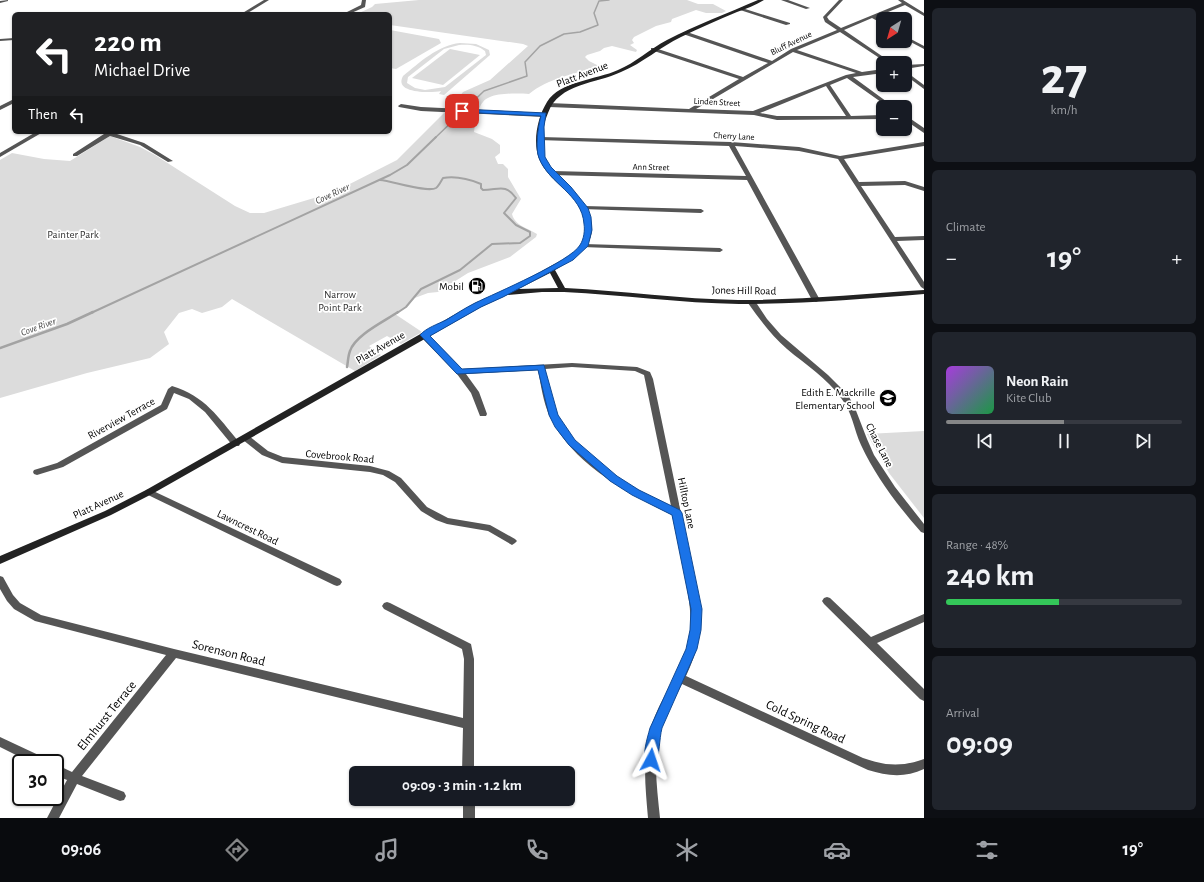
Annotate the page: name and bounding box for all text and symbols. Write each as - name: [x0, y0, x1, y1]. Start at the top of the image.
- north arrow: [876, 12, 912, 48]
- map controls: [876, 12, 912, 136]
- icon: left: [28, 28, 80, 80]
- text: 220 m: [94, 29, 162, 57]
- street label: Bluff Avenue: [769, 30, 813, 57]
- text: 27: [1041, 51, 1087, 103]
- button: +: [876, 56, 912, 92]
- street label: Platt Avenue: [555, 60, 610, 89]
- text: Michael Drive: [94, 62, 190, 80]
- pin: [445, 94, 479, 128]
- street label: Linden Street: [693, 97, 741, 108]
- icon: arrive: [451, 100, 473, 122]
- button: −: [876, 100, 912, 136]
- icon: left: [66, 104, 88, 126]
- text: km/h: [1051, 104, 1077, 117]
- text: Then: [28, 107, 58, 122]
- street label: Cherry Lane: [713, 131, 755, 142]
- street label: Ann Street: [632, 163, 670, 172]
- water label: Cove River: [314, 181, 352, 206]
- text: Climate: [946, 221, 985, 234]
- park label: Painter Park: [47, 229, 99, 240]
- text: 19°: [1047, 243, 1081, 273]
- text: −: [946, 247, 957, 269]
- text: +: [1171, 247, 1182, 269]
- fuel station icon: Mobil: [467, 276, 487, 296]
- place label: Mobil: [439, 281, 464, 292]
- street label: Jones Hill Road: [712, 284, 777, 297]
- park label: Narrow Point Park: [318, 289, 362, 313]
- water label: Cove River: [20, 316, 58, 338]
- street label: Platt Avenue: [354, 329, 407, 366]
- text: Neon Rain: [1006, 374, 1068, 389]
- place label: Edith E. Mackrille Elementary School: [795, 387, 875, 411]
- school or university icon: Edith E. Mackrille Elementary School: [878, 388, 898, 408]
- text: Kite Club: [1006, 392, 1052, 405]
- street label: Riverview Terrace: [86, 396, 157, 441]
- street label: Chase Lane: [864, 421, 895, 469]
- icon: previous: [974, 430, 996, 452]
- icon: pause: [1053, 430, 1075, 452]
- icon: next: [1132, 430, 1154, 452]
- street label: Covebrook Road: [305, 448, 375, 465]
- street label: Hilltop Lane: [676, 476, 697, 530]
- street label: Platt Avenue: [71, 488, 125, 521]
- street label: Lawncrest Road: [215, 508, 280, 547]
- text: Range · 48%: [946, 539, 1008, 552]
- text: 240 km: [946, 561, 1034, 591]
- street label: Sorenson Road: [191, 638, 267, 669]
- street label: Elmhurst Terrace: [75, 679, 139, 753]
- street label: Cold Spring Road: [764, 698, 847, 747]
- text: Arrival: [946, 707, 979, 720]
- text: 09:09: [946, 729, 1013, 759]
- position arrow: [630, 739, 672, 781]
- speed limit sign: 30: [12, 754, 64, 806]
- text: 09:09 · 3 min · 1.2 km: [402, 778, 522, 793]
- icon: directions: [223, 836, 251, 864]
- icon: music: [373, 836, 401, 864]
- icon: phone: [523, 836, 551, 864]
- icon: climate: [673, 836, 701, 864]
- icon: car: [823, 836, 851, 864]
- icon: filters: [973, 836, 1001, 864]
- text: 09:06: [61, 841, 101, 859]
- text: 19°: [1123, 841, 1143, 859]

